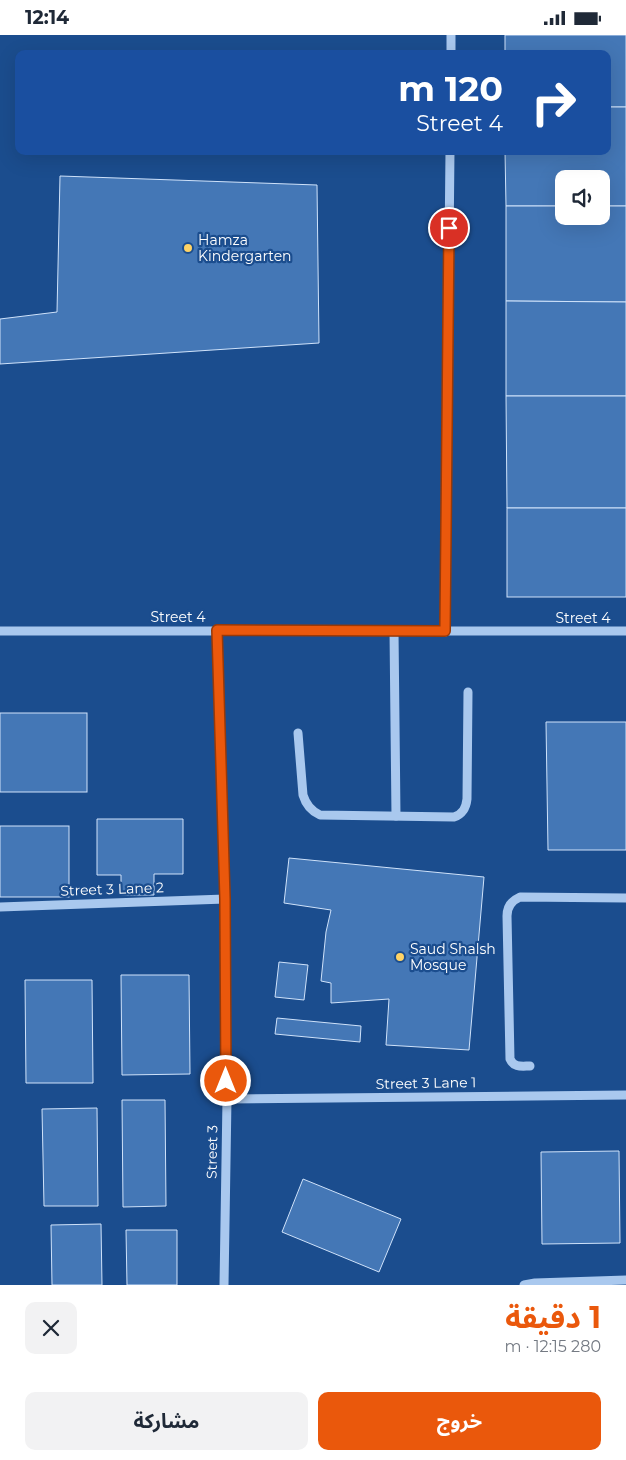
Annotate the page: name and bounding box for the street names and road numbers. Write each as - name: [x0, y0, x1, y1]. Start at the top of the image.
- street label: Street 4: [150, 608, 206, 626]
- street label: Street 4: [555, 609, 611, 627]
- street label: Street 3 Lane 2: [60, 878, 164, 900]
- street label: Street 3 Lane 1: [375, 1073, 477, 1093]
- street label: Street 3: [203, 1125, 221, 1179]

